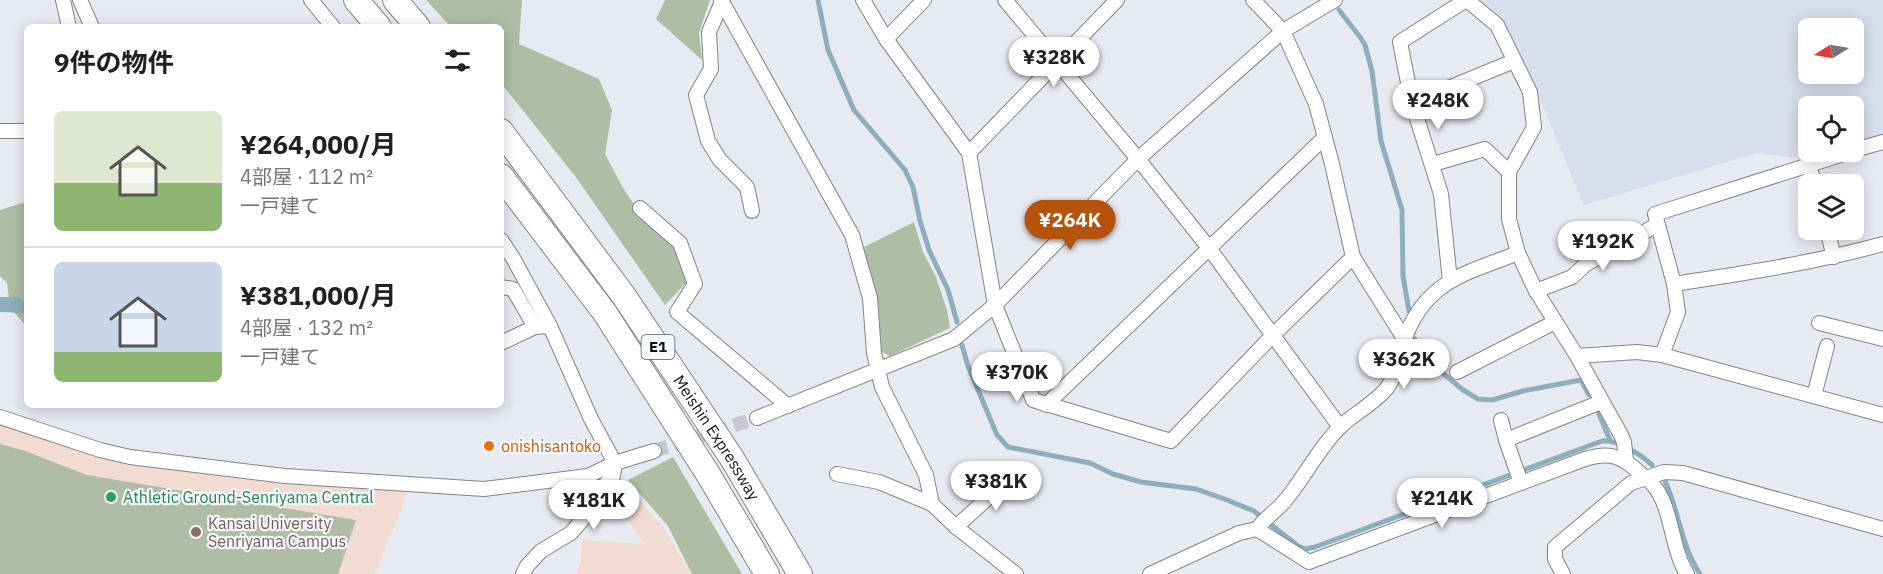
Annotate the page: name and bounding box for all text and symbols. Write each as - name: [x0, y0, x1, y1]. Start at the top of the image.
- north arrow: [1798, 18, 1864, 84]
- map controls: [1798, 18, 1864, 240]
- pin: ¥328K: [1012, 37, 1096, 88]
- text: ¥328K: [1023, 43, 1085, 70]
- icon: filters: [441, 44, 474, 77]
- text: 9件の物件: [54, 45, 174, 79]
- pin: ¥248K: [1396, 80, 1480, 131]
- text: ¥248K: [1407, 86, 1469, 113]
- button: locate: [1798, 96, 1864, 162]
- text: ¥264,000/月: [240, 127, 397, 161]
- icon: home: [102, 135, 174, 207]
- text: 4部屋 · 112 m²: [240, 163, 373, 190]
- button: layers: [1798, 174, 1864, 240]
- text: 一戸建て: [240, 192, 320, 219]
- pin: ¥264K: [1028, 200, 1112, 251]
- text: ¥264K: [1039, 206, 1101, 233]
- pin: ¥192K: [1561, 221, 1645, 272]
- text: ¥192K: [1572, 227, 1634, 254]
- text: ¥381,000/月: [240, 278, 397, 312]
- icon: home: [102, 286, 174, 358]
- text: 4部屋 · 132 m²: [240, 314, 373, 341]
- road number: E1: [642, 335, 674, 359]
- pin: ¥362K: [1362, 339, 1446, 390]
- text: 一戸建て: [240, 343, 320, 370]
- text: ¥362K: [1373, 345, 1435, 372]
- pin: ¥370K: [975, 352, 1059, 403]
- text: ¥370K: [986, 358, 1048, 385]
- street label: Meishin Expressway: [669, 371, 764, 504]
- place label: onishisantoko: [501, 436, 601, 456]
- marker: onishisantoko: [482, 439, 496, 453]
- pin: ¥381K: [954, 461, 1038, 512]
- text: ¥381K: [965, 467, 1027, 494]
- pin: ¥214K: [1400, 478, 1484, 529]
- pin: ¥181K: [552, 480, 636, 531]
- text: ¥214K: [1411, 484, 1473, 511]
- text: ¥181K: [563, 486, 625, 513]
- place label: Athletic Ground-Senriyama Central: [123, 487, 374, 507]
- marker: Athletic Ground-Senriyama Central: [104, 490, 118, 504]
- place label: Kansai University Senriyama Campus: [208, 513, 346, 551]
- marker: Kansai University Senriyama Campus: [189, 525, 203, 539]

